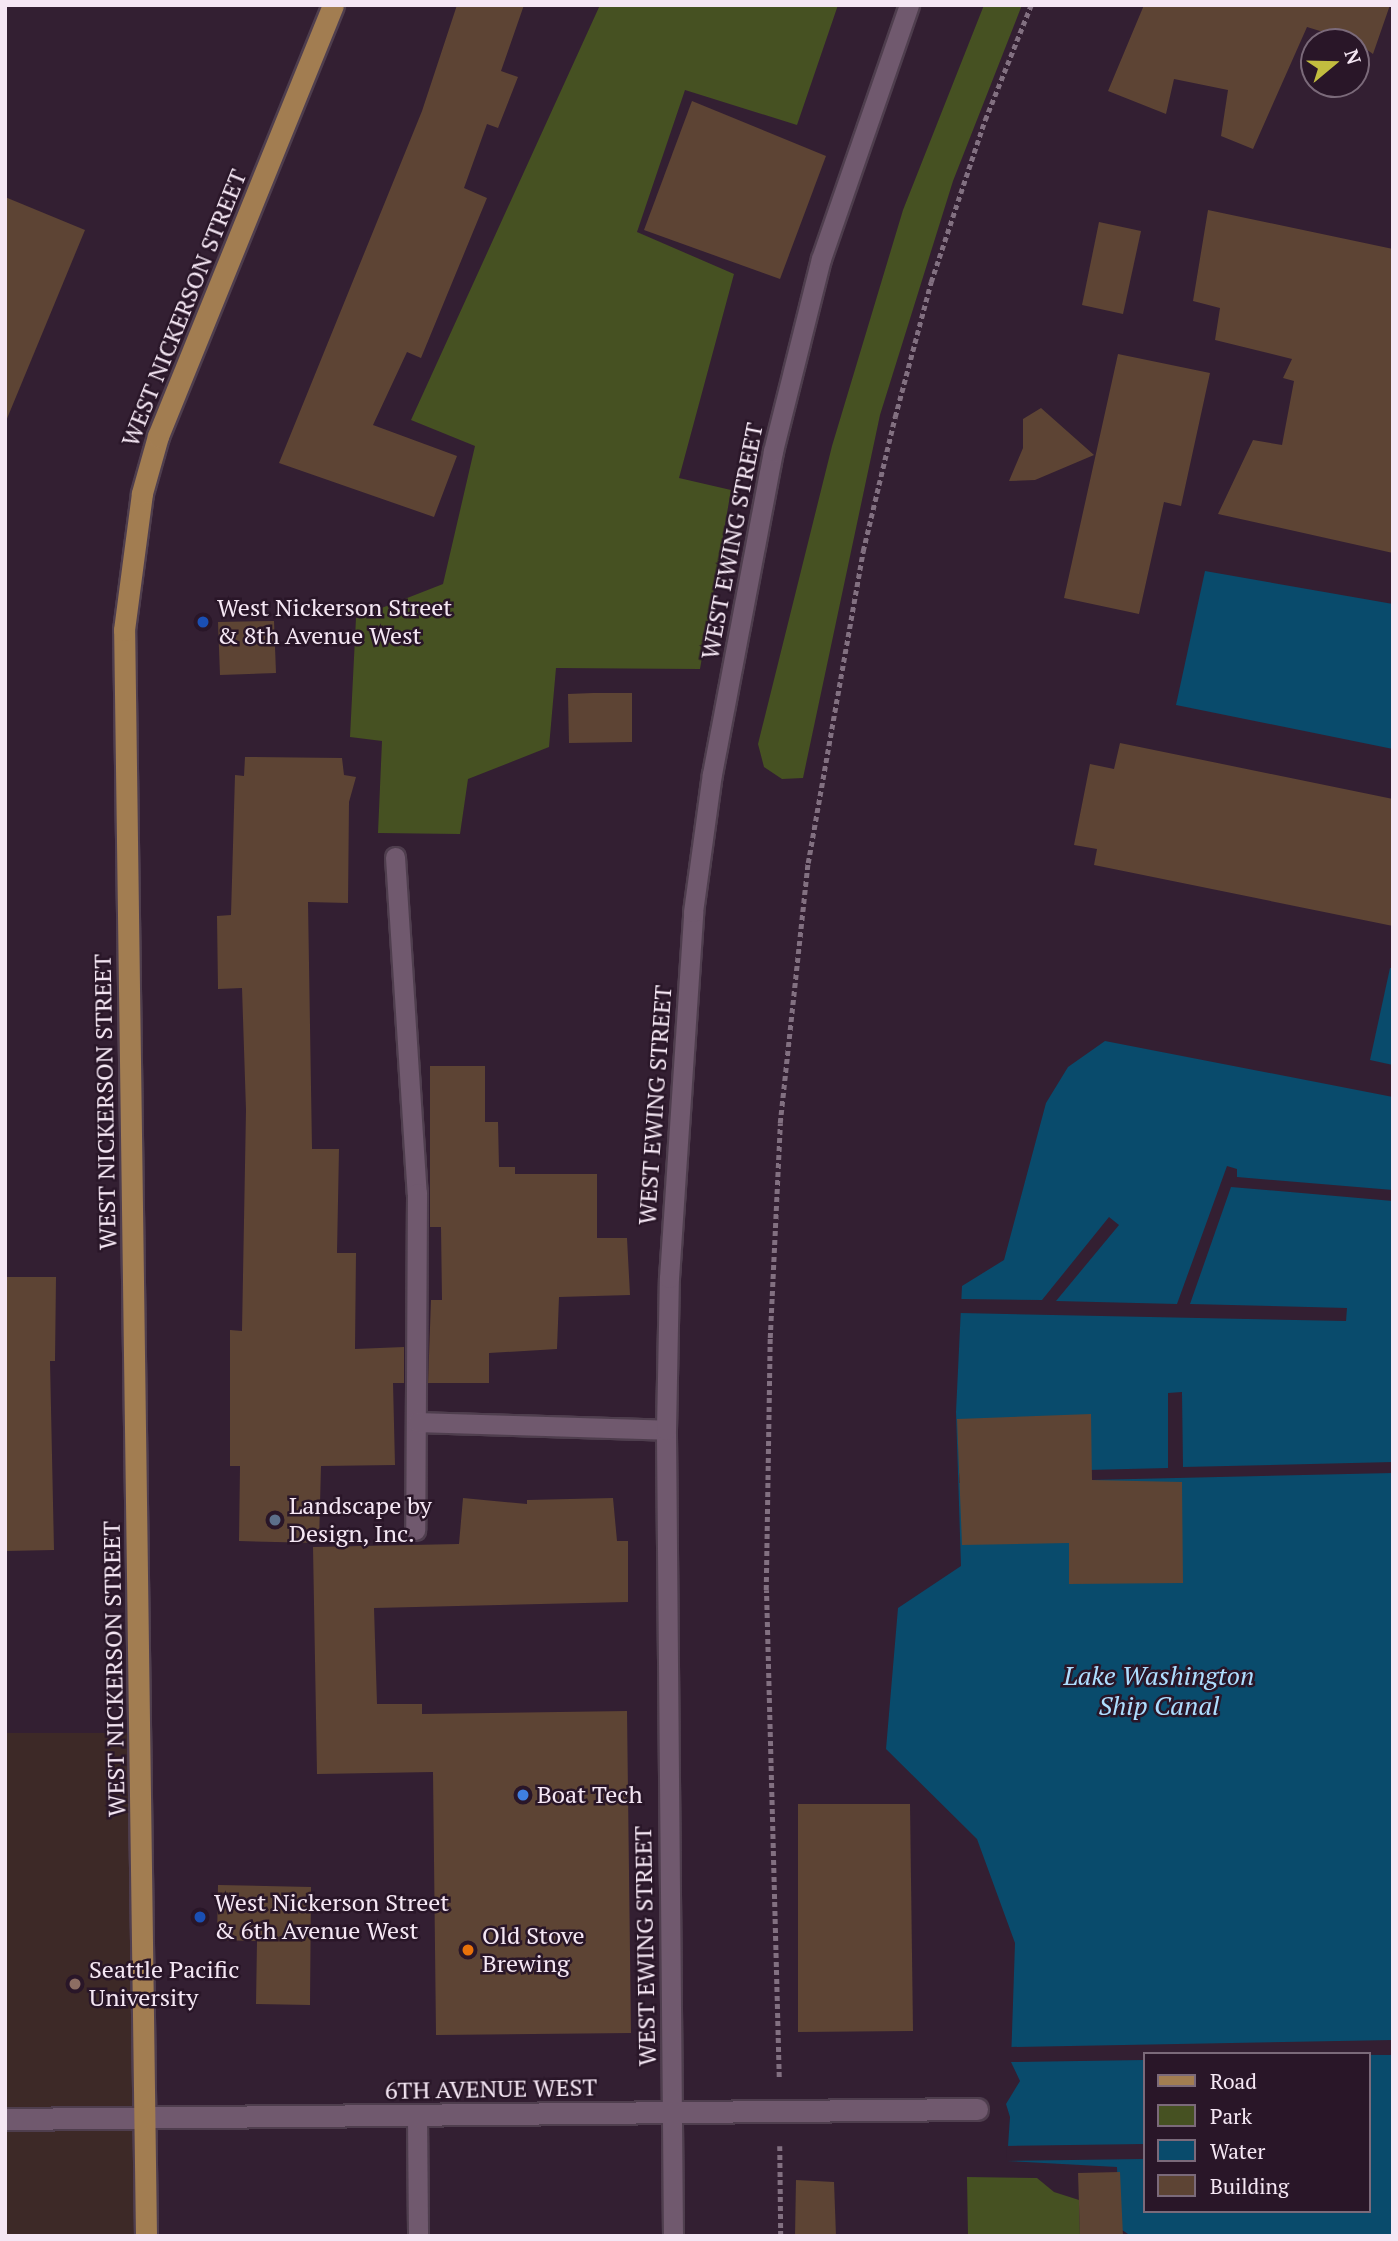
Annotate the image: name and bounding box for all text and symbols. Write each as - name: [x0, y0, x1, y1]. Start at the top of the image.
- north arrow: [1300, 28, 1370, 98]
- text: N: [1339, 46, 1368, 68]
- street label: WEST NICKERSON STREET: [115, 165, 253, 451]
- street label: WEST EWING STREET: [695, 420, 769, 662]
- place label: West Nickerson Street & 8th Avenue West: [217, 594, 452, 650]
- marker: West Nickerson Street & 8th Avenue West: [195, 614, 211, 630]
- street label: WEST NICKERSON STREET: [88, 954, 122, 1250]
- street label: WEST EWING STREET: [632, 984, 678, 1226]
- place label: Landscape by Design, Inc.: [289, 1492, 432, 1548]
- marker: Landscape by Design, Inc.: [267, 1512, 283, 1528]
- street label: WEST NICKERSON STREET: [97, 1521, 131, 1817]
- water label: Lake Washington Ship Canal: [1064, 1660, 1254, 1722]
- place label: Boat Tech: [537, 1781, 643, 1809]
- marker: Boat Tech: [515, 1787, 531, 1803]
- street label: WEST EWING STREET: [629, 1826, 661, 2066]
- place label: West Nickerson Street & 6th Avenue West: [214, 1889, 449, 1945]
- marker: West Nickerson Street & 6th Avenue West: [192, 1909, 208, 1925]
- place label: Old Stove Brewing: [482, 1922, 585, 1978]
- marker: Old Stove Brewing: [460, 1942, 476, 1958]
- place label: Seattle Pacific University: [89, 1956, 239, 2012]
- marker: Seattle Pacific University: [67, 1976, 83, 1992]
- legend: [1142, 2052, 1370, 2213]
- text: Road: [1210, 2067, 1257, 2095]
- street label: 6TH AVENUE WEST: [384, 2073, 598, 2105]
- text: Park: [1210, 2102, 1252, 2130]
- text: Water: [1210, 2137, 1265, 2165]
- text: Building: [1210, 2172, 1289, 2200]

